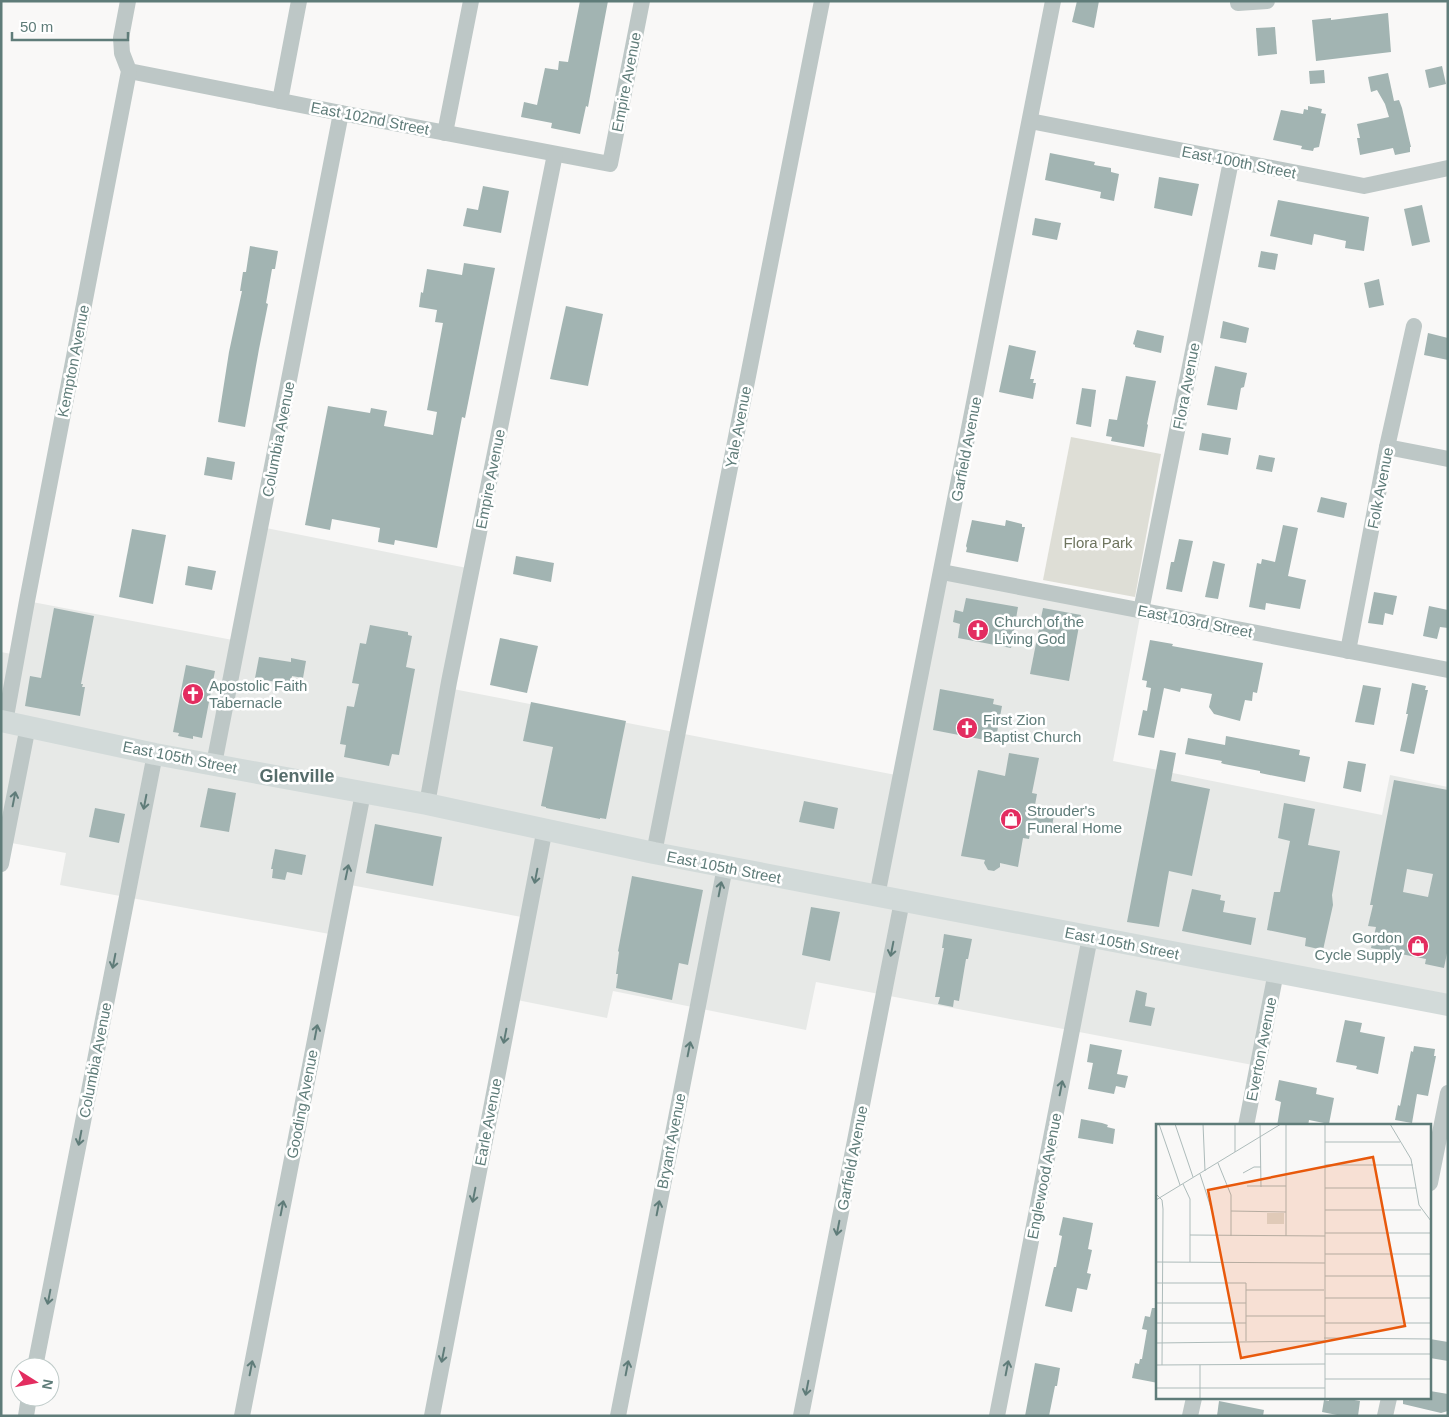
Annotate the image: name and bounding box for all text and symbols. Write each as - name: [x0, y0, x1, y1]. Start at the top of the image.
- scale bar: [12, 10, 129, 42]
- text: 50 m: [20, 18, 53, 35]
- street label: Empire Avenue: [608, 31, 644, 133]
- street label: East 102nd Street: [309, 98, 431, 138]
- street label: East 100th Street: [1180, 143, 1298, 182]
- street label: Kempton Avenue: [54, 303, 92, 419]
- street label: Flora Avenue: [1169, 341, 1203, 431]
- street label: Columbia Avenue: [258, 380, 298, 498]
- street label: Yale Avenue: [722, 385, 754, 469]
- street label: Garfield Avenue: [947, 395, 985, 503]
- street label: Empire Avenue: [472, 428, 508, 530]
- street label: Folk Avenue: [1364, 446, 1396, 530]
- park label: Flora Park: [1063, 534, 1133, 551]
- street label: East 103rd Street: [1136, 602, 1255, 641]
- place label: Church of the Living God: [994, 613, 1084, 647]
- church icon: Church of the Living God: [966, 618, 990, 642]
- place label: Apostolic Faith Tabernacle: [209, 677, 307, 711]
- church icon: Apostolic Faith Tabernacle: [181, 682, 205, 706]
- place label: First Zion Baptist Church: [983, 711, 1081, 745]
- church icon: First Zion Baptist Church: [955, 716, 979, 740]
- street label: East 105th Street: [121, 738, 239, 777]
- district label: Glenville: [259, 766, 335, 786]
- one-way arrow: [10, 791, 19, 807]
- one-way arrow: [140, 793, 150, 809]
- place label: Strouder's Funeral Home: [1027, 802, 1122, 836]
- shop icon: Strouder's Funeral Home: [999, 807, 1023, 831]
- street label: East 105th Street: [665, 848, 783, 887]
- one-way arrow: [343, 865, 353, 881]
- one-way arrow: [530, 868, 540, 884]
- one-way arrow: [716, 882, 726, 898]
- street label: East 105th Street: [1063, 924, 1181, 963]
- place label: Gordon Cycle Supply: [1314, 929, 1402, 963]
- shop icon: Gordon Cycle Supply: [1406, 934, 1430, 958]
- one-way arrow: [887, 940, 897, 956]
- one-way arrow: [109, 953, 119, 969]
- street label: Everton Avenue: [1243, 996, 1279, 1102]
- street label: Columbia Avenue: [75, 1001, 115, 1119]
- one-way arrow: [312, 1024, 322, 1040]
- one-way arrow: [500, 1027, 509, 1043]
- one-way arrow: [685, 1041, 695, 1057]
- street label: Gooding Avenue: [283, 1048, 321, 1160]
- street label: Earle Avenue: [471, 1077, 505, 1167]
- one-way arrow: [1057, 1081, 1066, 1097]
- street label: Bryant Avenue: [653, 1092, 689, 1190]
- street label: Garfield Avenue: [833, 1104, 871, 1212]
- street label: Englewood Avenue: [1023, 1111, 1065, 1241]
- inset map: [1156, 1124, 1432, 1400]
- one-way arrow: [74, 1129, 84, 1145]
- one-way arrow: [469, 1187, 479, 1203]
- one-way arrow: [278, 1201, 287, 1217]
- one-way arrow: [654, 1201, 664, 1217]
- one-way arrow: [833, 1220, 842, 1236]
- one-way arrow: [43, 1289, 53, 1305]
- one-way arrow: [438, 1347, 448, 1363]
- north arrow: [10, 1357, 60, 1407]
- one-way arrow: [247, 1360, 256, 1376]
- one-way arrow: [623, 1360, 633, 1376]
- one-way arrow: [1002, 1360, 1012, 1376]
- text: N: [39, 1378, 57, 1391]
- one-way arrow: [802, 1379, 811, 1395]

